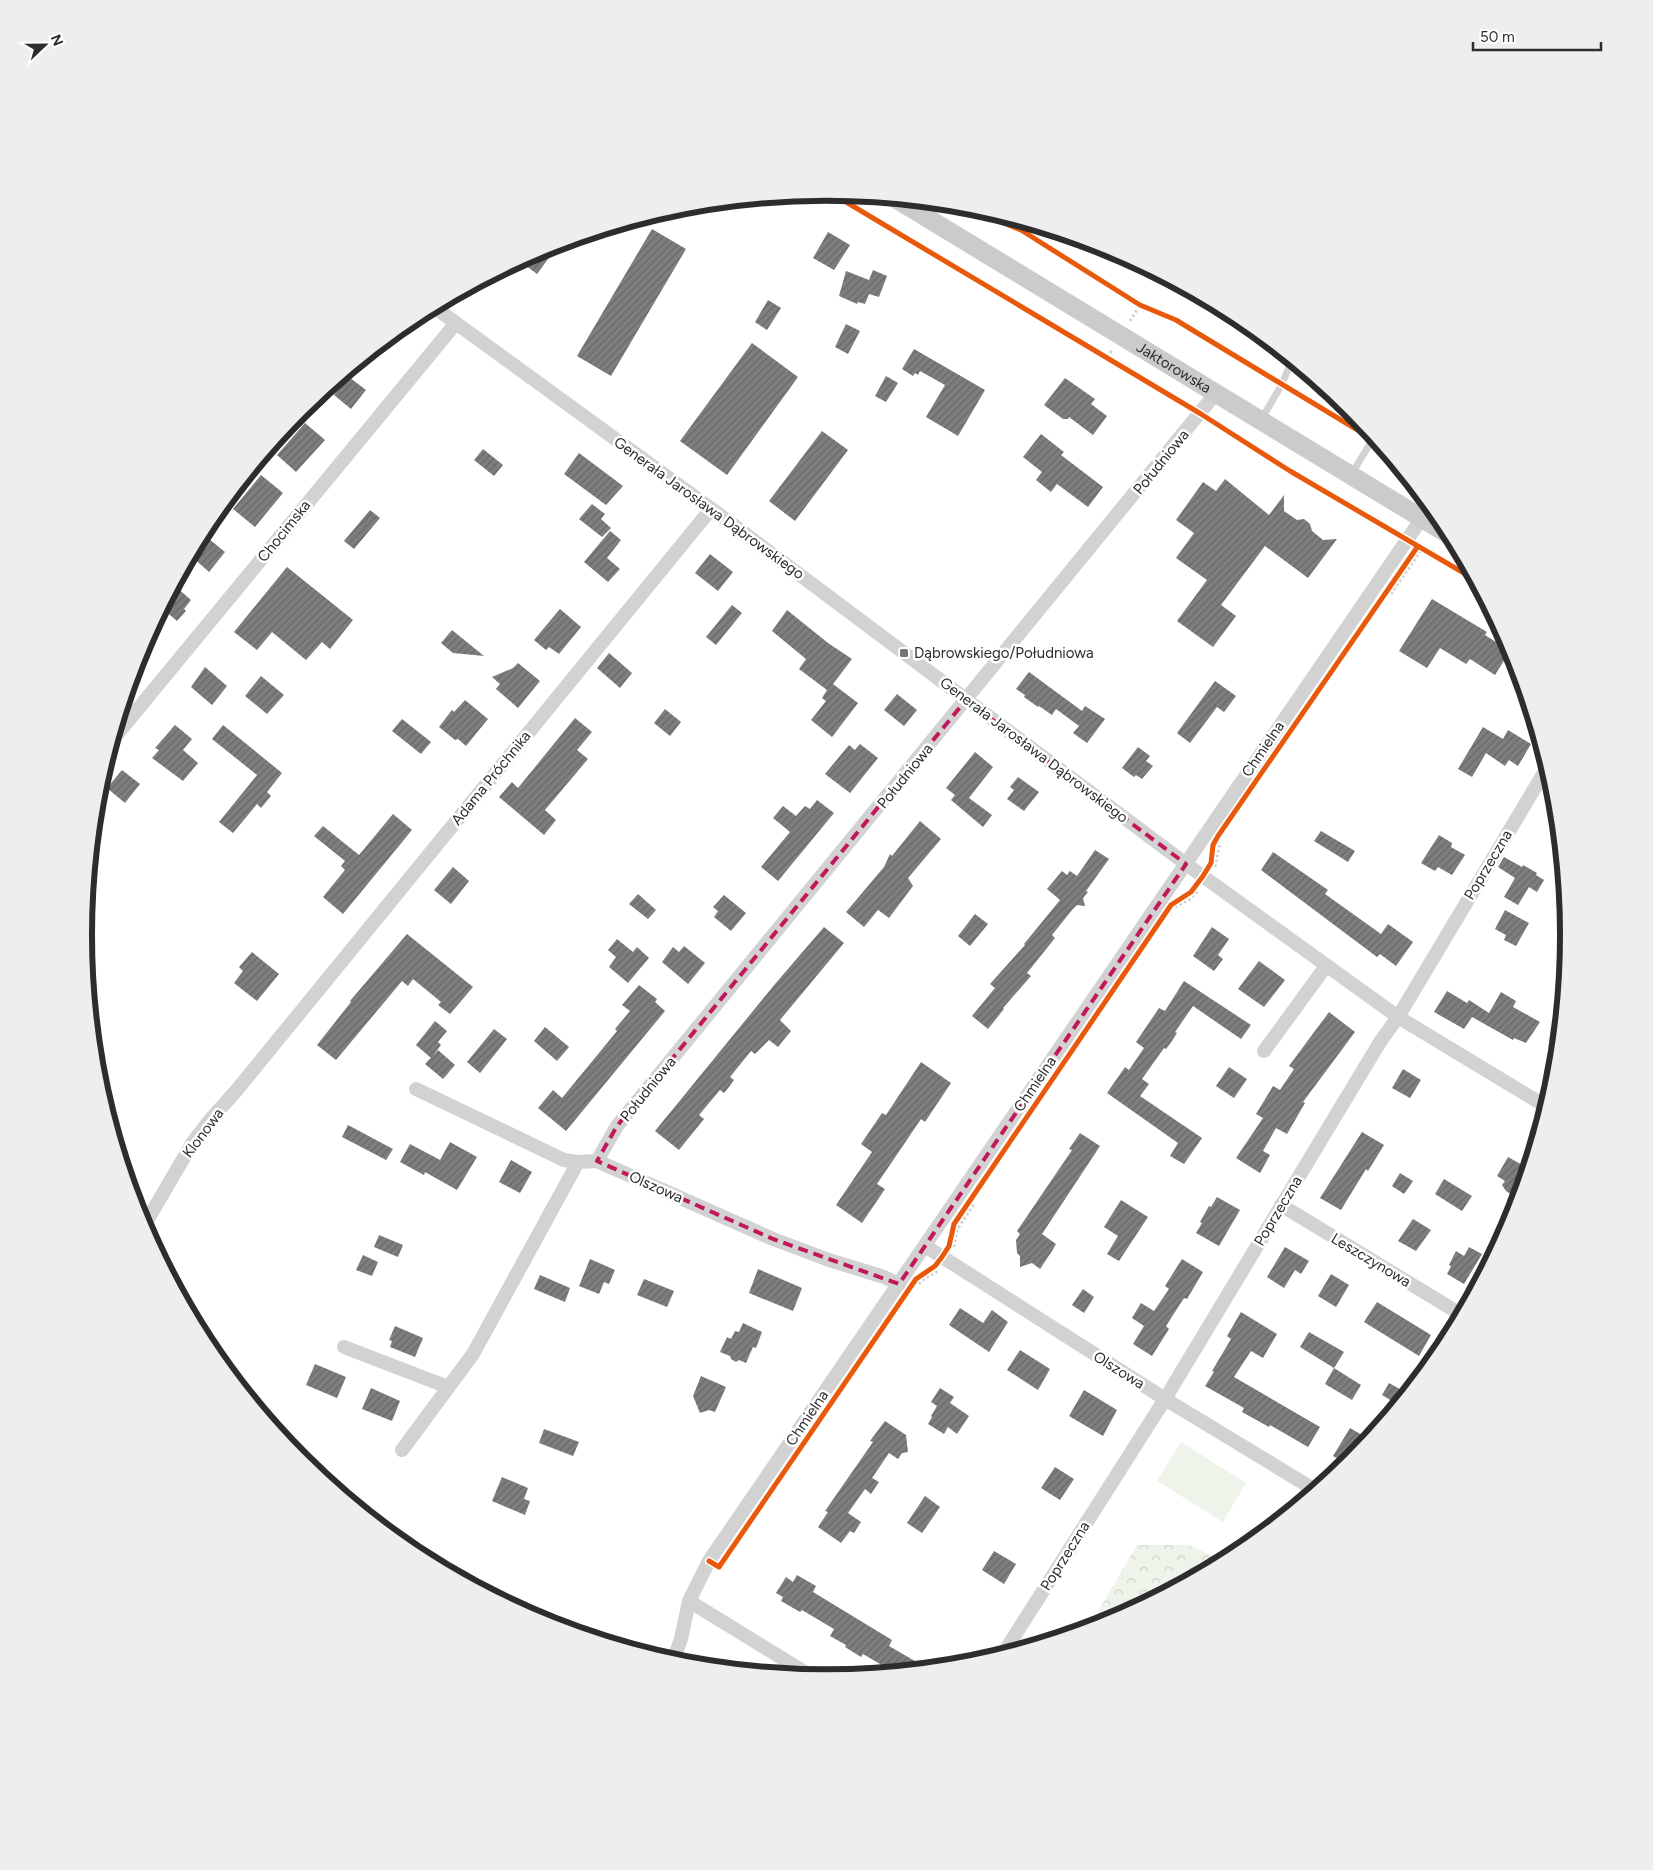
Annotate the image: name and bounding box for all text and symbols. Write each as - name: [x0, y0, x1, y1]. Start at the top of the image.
- north arrow: [20, 20, 70, 70]
- scale bar: [1473, 20, 1600, 52]
- text: 50 m: [1480, 28, 1515, 46]
- text: N: [47, 32, 66, 49]
- street label: Jaktorowska: [1133, 338, 1214, 397]
- street label: Południowa: [1129, 426, 1193, 498]
- street label: Generała Jarosława Dąbrowskiego: [610, 433, 808, 583]
- street label: Chocimska: [254, 497, 314, 565]
- place label: Dąbrowskiego/Południowa: [914, 644, 1094, 662]
- marker: Dąbrowskiego/Południowa: [898, 647, 910, 659]
- street label: Generała Jarosława Dąbrowskiego: [936, 673, 1132, 827]
- street label: Chmielna: [1238, 718, 1288, 780]
- street label: Adama Próchnika: [447, 727, 535, 829]
- street label: Południowa: [873, 740, 937, 812]
- street label: Poprzeczna: [1460, 827, 1516, 903]
- street label: Południowa: [616, 1053, 680, 1125]
- street label: Chmielna: [1010, 1053, 1060, 1115]
- street label: Klonowa: [179, 1105, 227, 1161]
- street label: Olszowa: [626, 1167, 686, 1207]
- street label: Poprzeczna: [1250, 1173, 1306, 1249]
- street label: Leszczynowa: [1328, 1229, 1414, 1291]
- street label: Olszowa: [1090, 1347, 1148, 1393]
- street label: Chmielna: [782, 1387, 832, 1449]
- street label: Poprzeczna: [1037, 1518, 1093, 1594]

